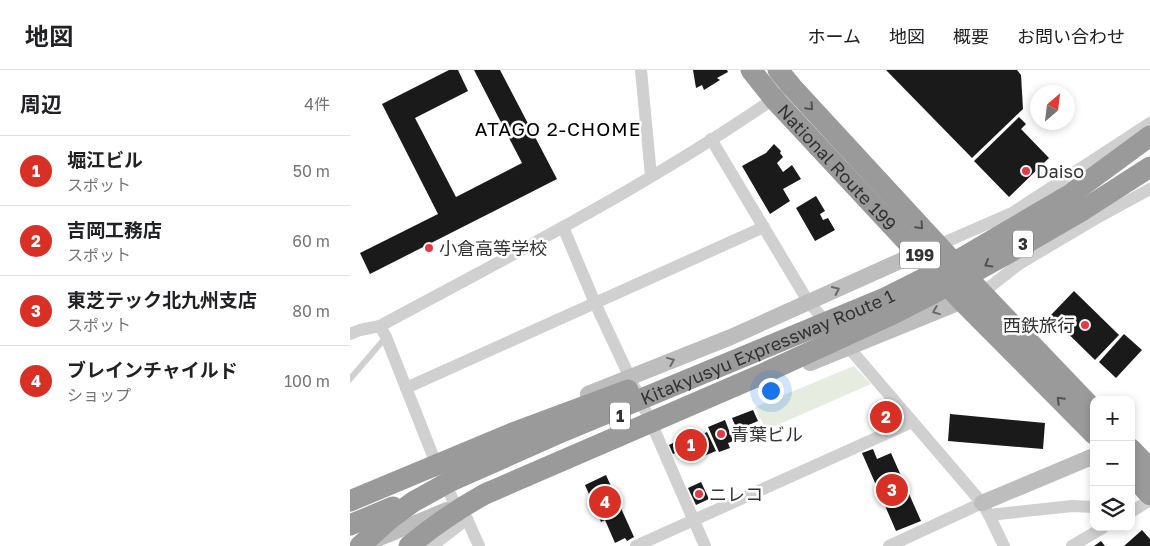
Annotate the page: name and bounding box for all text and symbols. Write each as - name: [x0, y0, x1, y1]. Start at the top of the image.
- text: 地図: [25, 21, 73, 50]
- text: ホーム: [808, 25, 861, 47]
- text: 地図: [889, 25, 925, 47]
- text: 概要: [953, 25, 989, 47]
- text: お問い合わせ: [1017, 25, 1125, 47]
- north arrow: [1030, 85, 1075, 130]
- text: 周辺: [20, 91, 62, 117]
- text: 4件: [304, 94, 330, 114]
- street label: National Route 199: [773, 99, 901, 235]
- one-way arrow: [804, 101, 813, 110]
- district label: ATAGO 2-CHOME: [475, 117, 641, 140]
- text: 堀江ビル: [67, 148, 143, 171]
- place label: Daiso: [1036, 160, 1084, 182]
- text: 1: [32, 161, 40, 181]
- text: 50 m: [293, 161, 330, 181]
- marker: Daiso: [1020, 165, 1032, 177]
- text: スポット: [67, 175, 131, 195]
- text: 吉岡工務店: [67, 218, 162, 241]
- one-way arrow: [914, 221, 923, 230]
- road number: 3: [1013, 230, 1033, 258]
- text: 2: [31, 231, 41, 251]
- text: 60 m: [292, 231, 330, 251]
- place label: 小倉高等学校: [439, 237, 547, 259]
- marker: 小倉高等学校: [423, 242, 435, 254]
- road number: 199: [900, 242, 940, 268]
- text: スポット: [67, 245, 131, 265]
- one-way arrow: [985, 258, 994, 268]
- one-way arrow: [831, 286, 840, 297]
- text: 東芝テック北九州支店: [67, 288, 257, 311]
- street label: Kitakyusyu Expressway Route 1: [621, 290, 881, 416]
- text: 3: [31, 301, 41, 321]
- text: 80 m: [292, 301, 330, 321]
- one-way arrow: [933, 306, 941, 316]
- place label: 西鉄旅行: [1003, 314, 1075, 336]
- text: スポット: [67, 315, 131, 335]
- marker: 西鉄旅行: [1079, 319, 1091, 331]
- one-way arrow: [666, 357, 675, 367]
- text: ブレインチャイルド: [67, 358, 238, 381]
- text: 4: [31, 371, 41, 391]
- text: 100 m: [284, 371, 330, 391]
- your location: [758, 378, 784, 404]
- text: ショップ: [67, 385, 131, 405]
- one-way arrow: [1056, 396, 1065, 405]
- map controls: [1090, 396, 1135, 531]
- button: +: [1090, 396, 1135, 441]
- pin: 2: [870, 398, 902, 436]
- road number: 1: [610, 402, 630, 430]
- place label: 青葉ビル: [731, 423, 803, 445]
- pin: 1: [675, 426, 707, 464]
- marker: 青葉ビル: [715, 428, 727, 440]
- button: −: [1090, 441, 1135, 486]
- pin: 3: [876, 471, 908, 509]
- pin: 4: [589, 483, 621, 521]
- place label: ニレコ: [709, 483, 763, 505]
- button: layers: [1090, 486, 1135, 531]
- marker: ニレコ: [693, 488, 705, 500]

